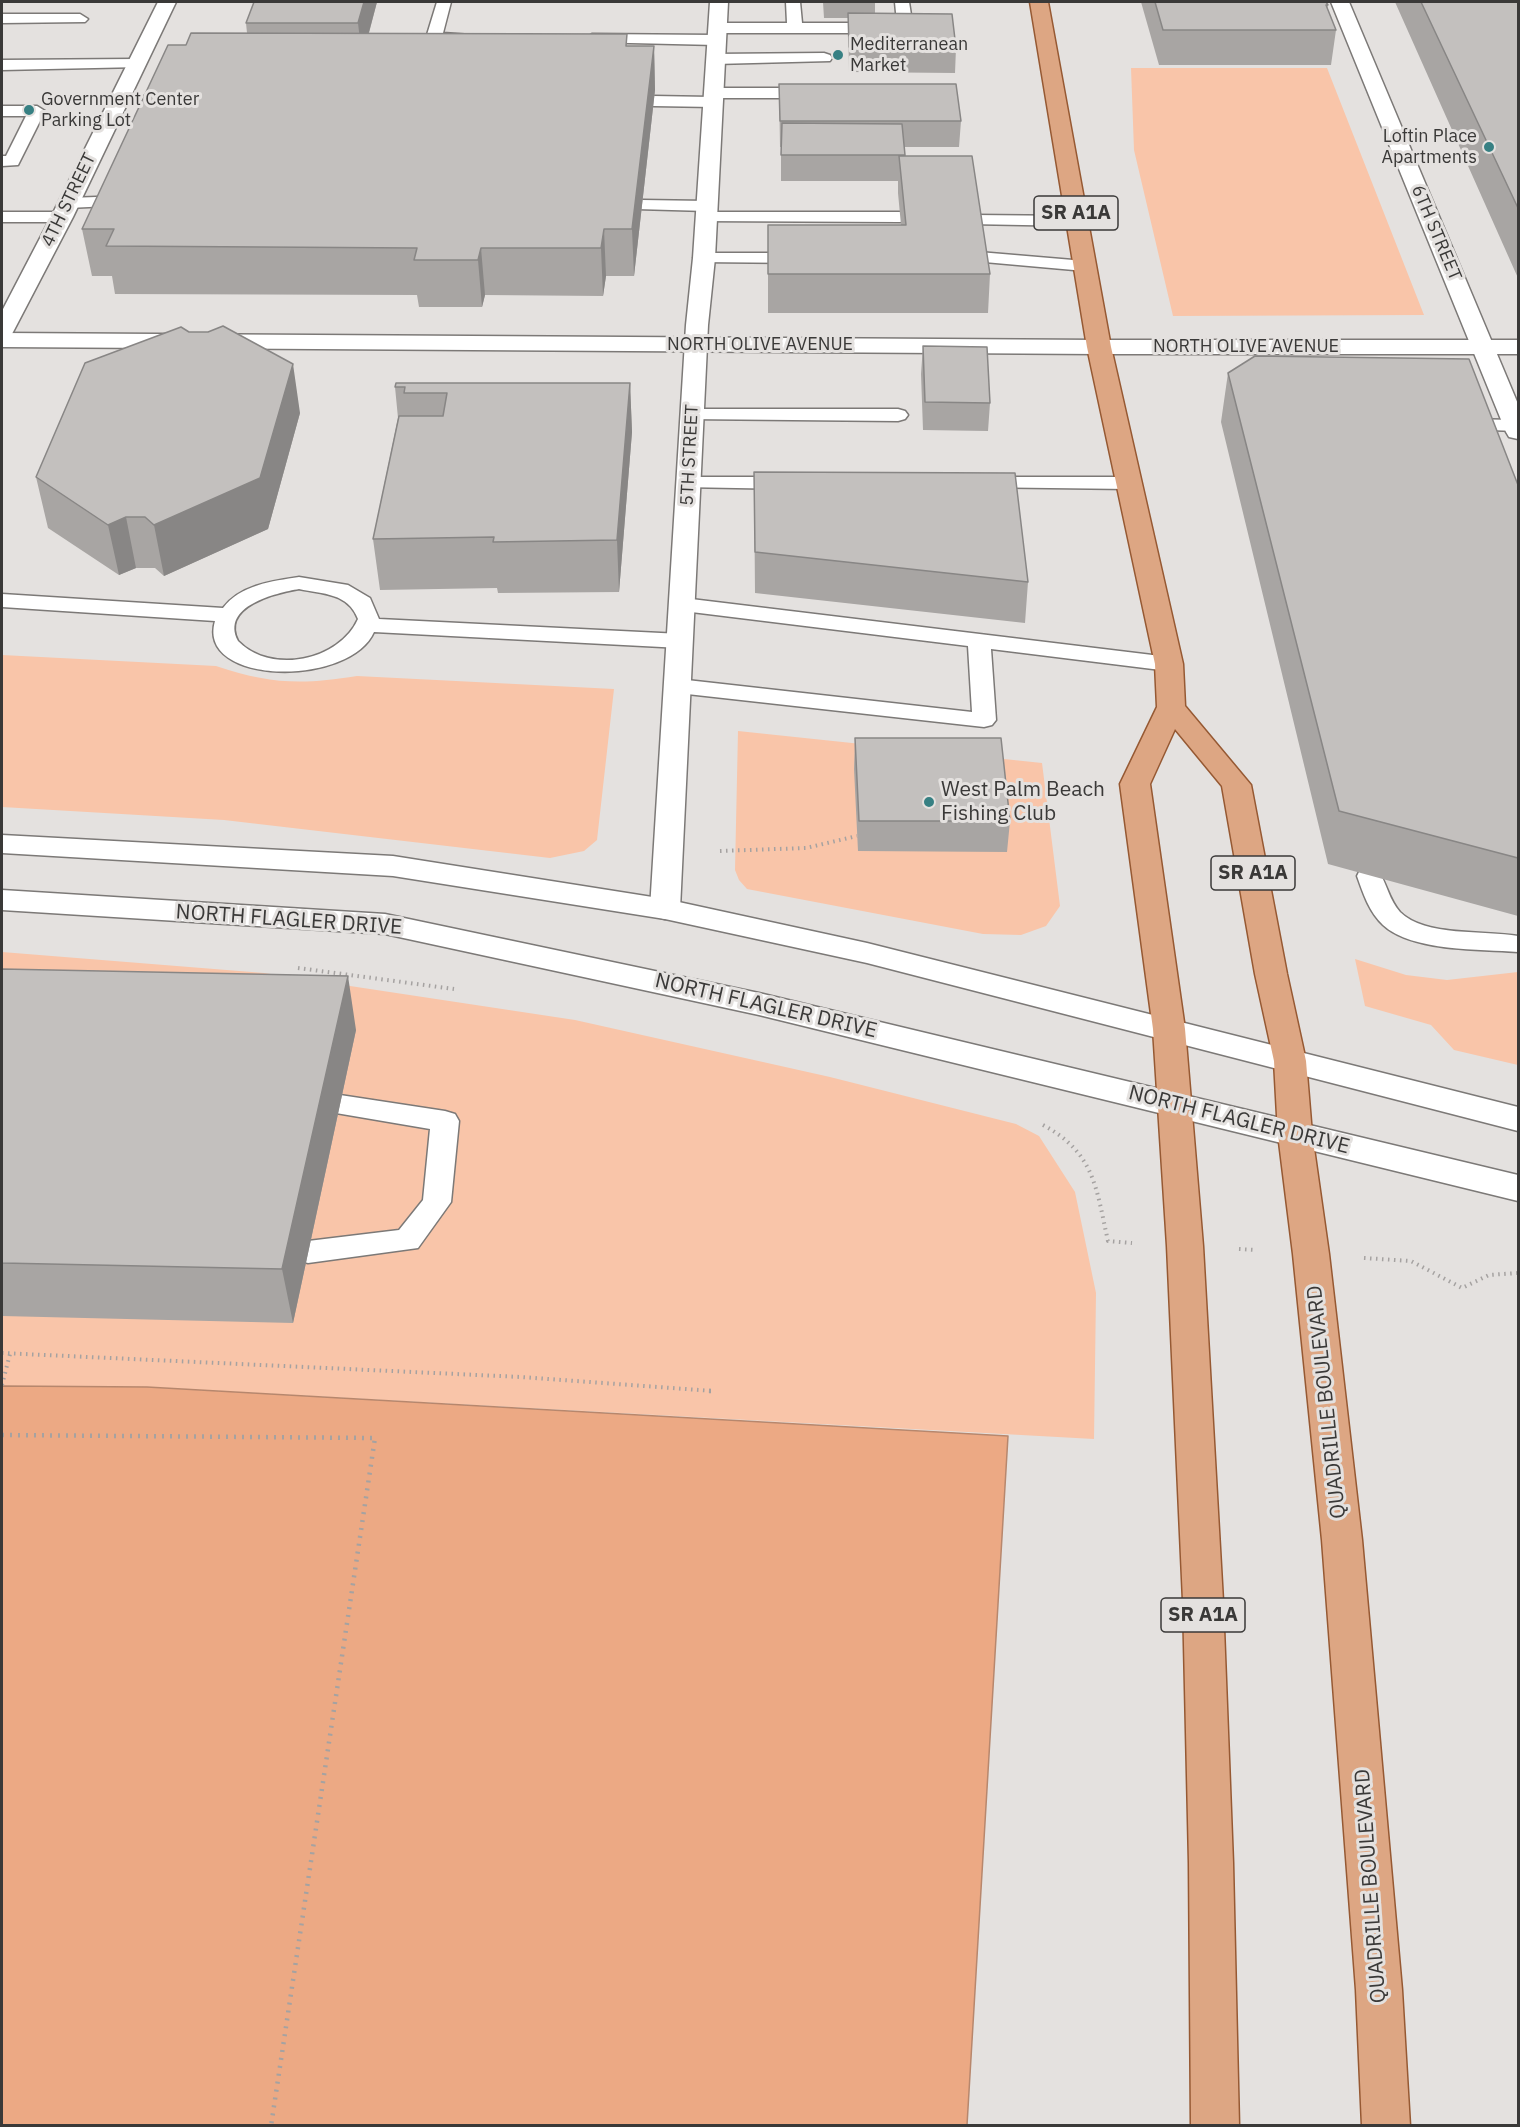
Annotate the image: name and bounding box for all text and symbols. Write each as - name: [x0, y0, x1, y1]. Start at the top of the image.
- place label: Mediterranean Market: [850, 34, 968, 76]
- marker: Mediterranean Market: [831, 48, 845, 62]
- place label: Government Center Parking Lot: [41, 89, 199, 132]
- marker: Government Center Parking Lot: [22, 103, 36, 117]
- place label: Loftin Place Apartments: [1382, 126, 1477, 168]
- marker: Loftin Place Apartments: [1482, 140, 1496, 154]
- street label: 4TH STREET: [37, 150, 101, 250]
- street label: 6TH STREET: [1406, 182, 1466, 284]
- road number: SR A1A: [1034, 196, 1118, 230]
- street label: NORTH OLIVE AVENUE: [667, 334, 853, 356]
- street label: NORTH OLIVE AVENUE: [1153, 336, 1339, 358]
- street label: 5TH STREET: [677, 404, 703, 506]
- place label: West Palm Beach Fishing Club: [941, 777, 1105, 827]
- marker: West Palm Beach Fishing Club: [922, 795, 936, 809]
- road number: SR A1A: [1211, 856, 1295, 890]
- street label: NORTH FLAGLER DRIVE: [175, 900, 403, 940]
- street label: NORTH FLAGLER DRIVE: [653, 968, 879, 1044]
- street label: NORTH FLAGLER DRIVE: [1126, 1080, 1352, 1160]
- street label: QUADRILLE BOULEVARD: [1302, 1284, 1352, 1520]
- road number: SR A1A: [1161, 1598, 1245, 1632]
- street label: QUADRILLE BOULEVARD: [1350, 1768, 1392, 2004]

